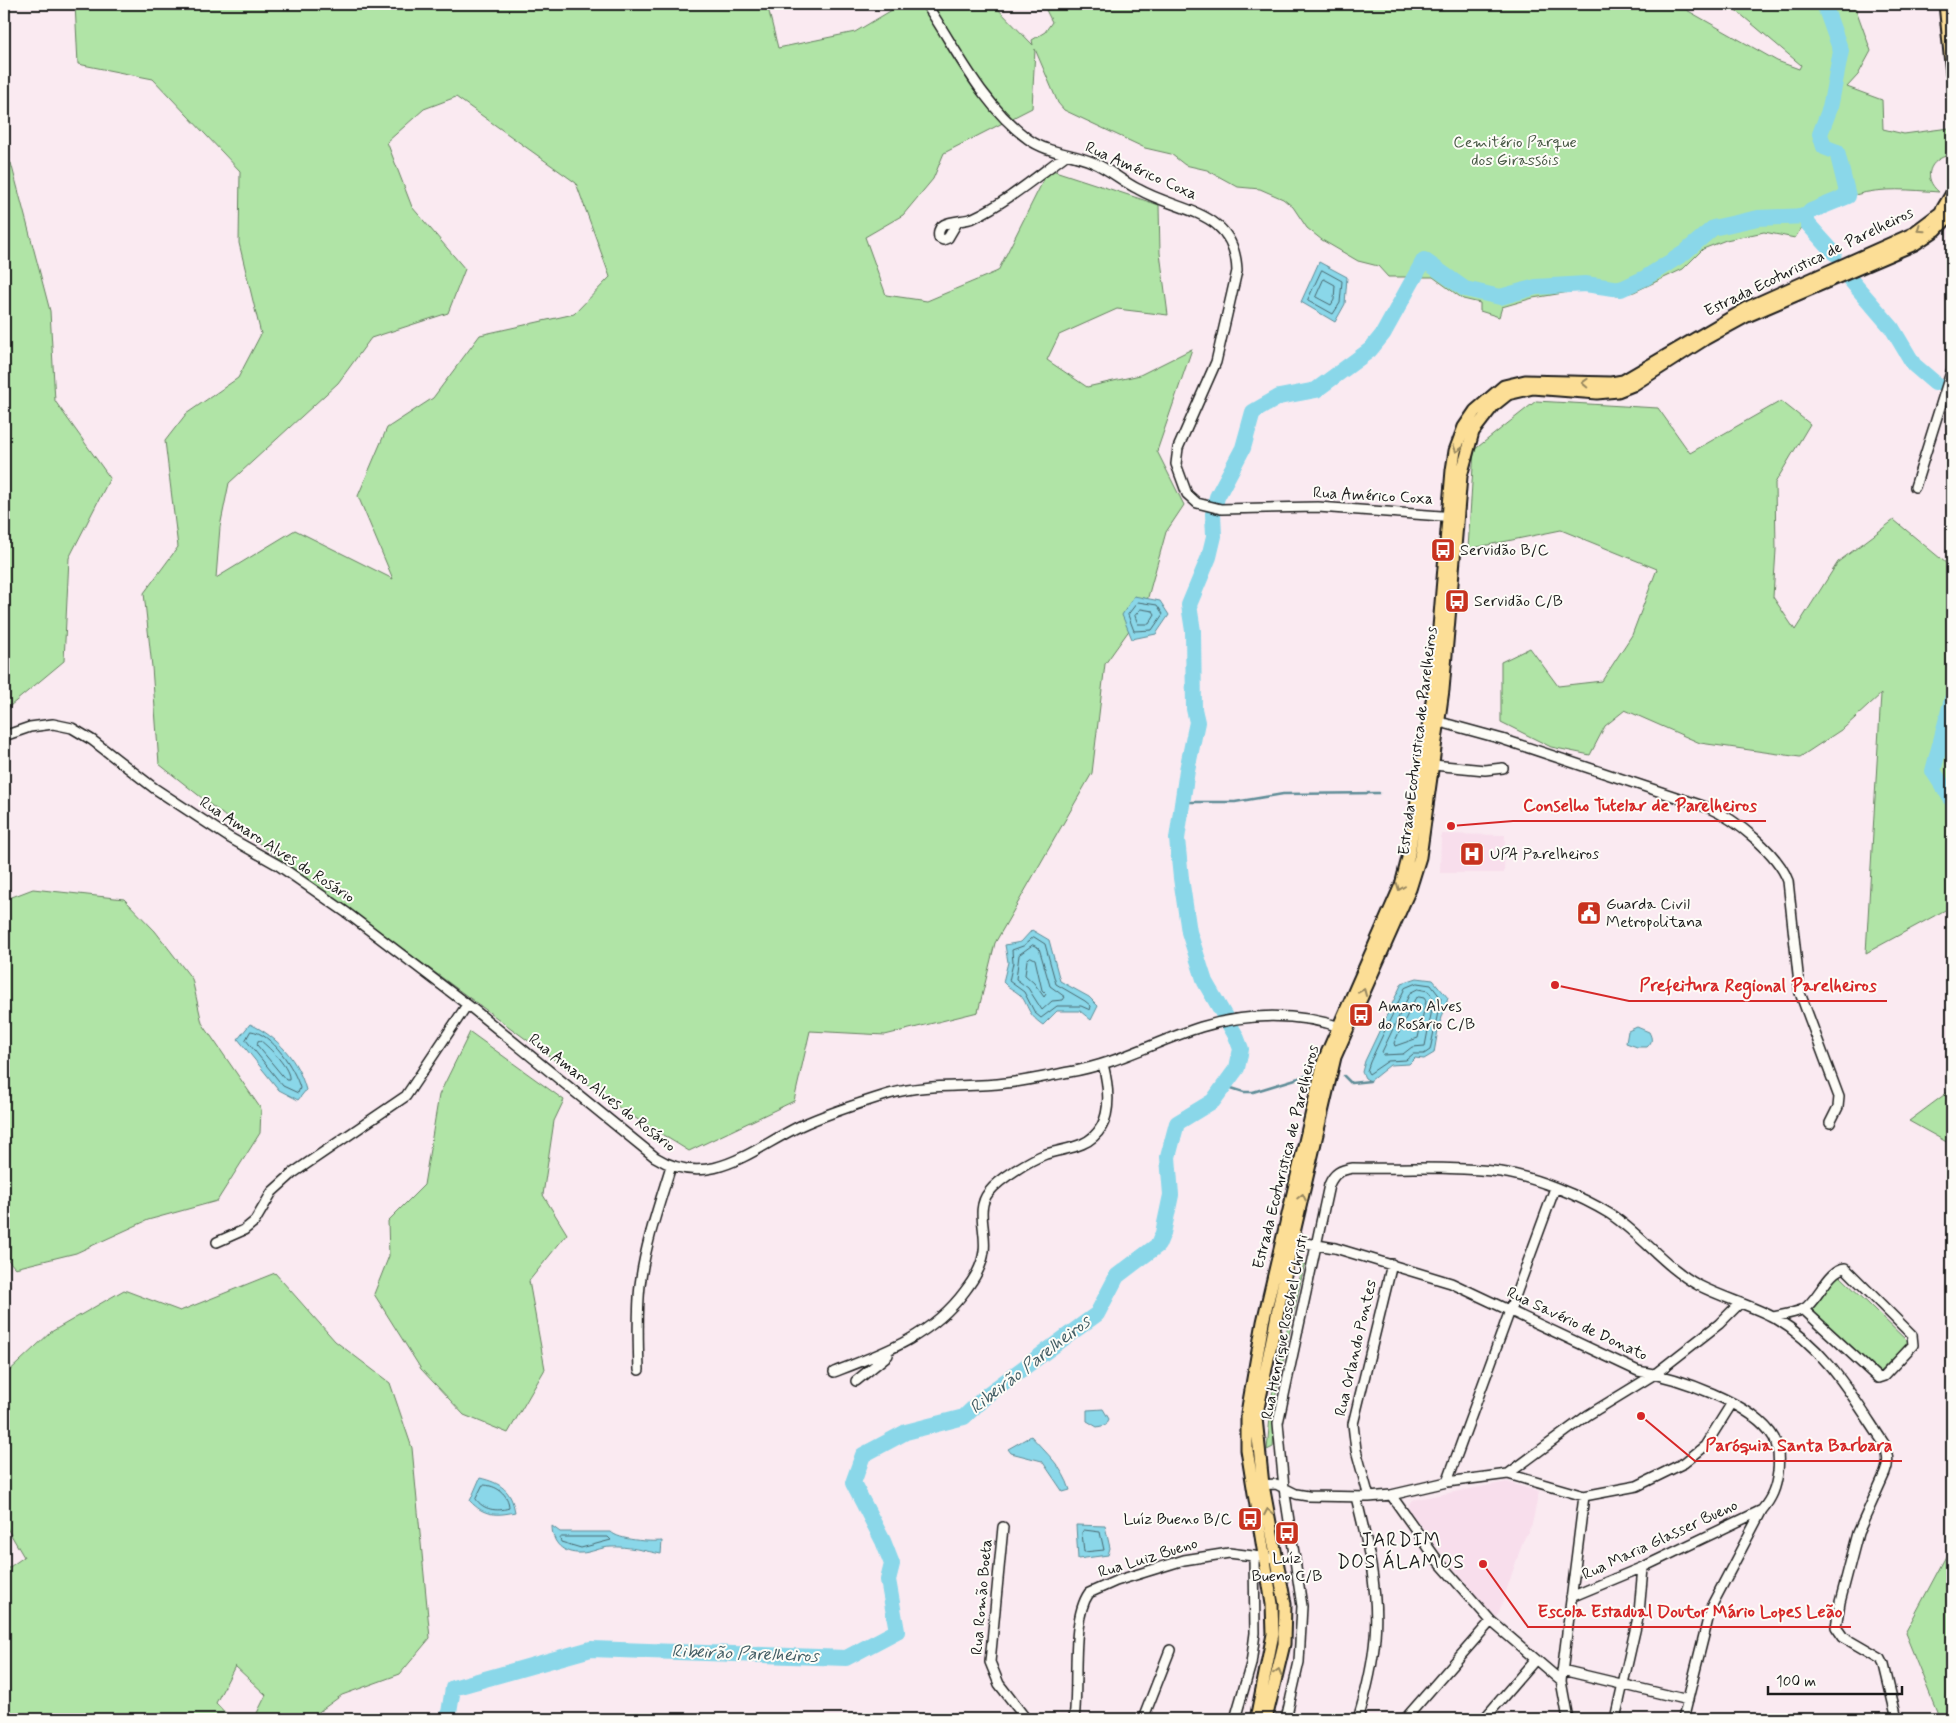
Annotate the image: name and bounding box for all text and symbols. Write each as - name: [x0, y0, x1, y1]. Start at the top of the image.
- park label: Cemitério Parque dos Girassóis: [1453, 132, 1577, 171]
- street label: Rua Américo Coxa: [1082, 137, 1200, 205]
- street label: Estrada Ecoturistica de Parelheiros: [1701, 202, 1917, 322]
- one-way arrow: [1917, 223, 1926, 231]
- one-way arrow: [1581, 377, 1589, 388]
- one-way arrow: [1452, 444, 1462, 452]
- street label: Rua Américo Coxa: [1312, 482, 1434, 510]
- bus stop icon: Servidão B/C: [1430, 537, 1456, 563]
- place label: Servidão B/C: [1460, 540, 1549, 561]
- bus stop icon: Servidão C/B: [1444, 588, 1470, 614]
- place label: Servidão C/B: [1474, 591, 1563, 612]
- street label: Estrada Ecoturistica de Parelheiros: [1394, 625, 1442, 857]
- callout: Conselho Tutelar de Parelheiros: [1513, 788, 1766, 821]
- street label: Rua Amaro Alves do Rosário: [195, 792, 359, 908]
- text: Conselho Tutelar de Parelheiros: [1523, 794, 1757, 818]
- hospital icon: UPA Parelheiros: [1459, 841, 1485, 867]
- place label: UPA Parelheiros: [1490, 844, 1599, 865]
- one-way arrow: [1395, 882, 1405, 890]
- place label: Guarda Civil Metropolitana: [1606, 894, 1703, 933]
- public building icon: Guarda Civil Metropolitana: [1576, 900, 1602, 926]
- callout: Prefeitura Regional Parelheiros: [1629, 968, 1887, 1001]
- text: Prefeitura Regional Parelheiros: [1639, 974, 1877, 1000]
- one-way arrow: [1357, 988, 1368, 997]
- place label: Amaro Alves do Rosário C/B: [1378, 996, 1475, 1035]
- bus stop icon: Amaro Alves do Rosário C/B: [1348, 1002, 1374, 1028]
- street label: Rua Amaro Alves do Rosário: [524, 1029, 680, 1157]
- street label: Estrada Ecoturistica de Parelheiros: [1248, 1043, 1324, 1271]
- one-way arrow: [1296, 1193, 1307, 1202]
- street label: Rua Henrique Roschel Christi: [1257, 1232, 1313, 1421]
- street label: Rua Orlando Pontes: [1330, 1278, 1382, 1418]
- street label: Rua Savério de Donato: [1503, 1282, 1651, 1366]
- water label: Ribeirão Parelheiros: [965, 1309, 1097, 1420]
- callout: Paróquia Santa Barbara: [1695, 1428, 1902, 1461]
- text: Paróquia Santa Barbara: [1705, 1434, 1893, 1458]
- street label: Rua Maria Glasser Bueno: [1579, 1495, 1741, 1585]
- bus stop icon: Luíz Bueno B/C: [1237, 1506, 1263, 1532]
- one-way arrow: [1263, 1507, 1274, 1516]
- place label: Luíz Bueno B/C: [1124, 1509, 1232, 1530]
- bus stop icon: Luíz Bueno C/B: [1274, 1520, 1300, 1546]
- district label: JARDIM DOS ÁLAMOS: [1337, 1528, 1465, 1575]
- street label: Rua Luiz Bueno: [1096, 1533, 1200, 1583]
- street label: Rua Romão Boeta: [966, 1538, 998, 1656]
- place label: Luíz Bueno C/B: [1252, 1548, 1322, 1587]
- callout: Escola Estadual Doutor Mário Lopes Leão: [1528, 1594, 1851, 1627]
- text: Escola Estadual Doutor Mário Lopes Leão: [1537, 1600, 1843, 1624]
- water label: Ribeirão Parelheiros: [671, 1639, 821, 1669]
- scale bar: [1768, 1663, 1902, 1695]
- one-way arrow: [1272, 1668, 1283, 1677]
- text: 100 m: [1776, 1672, 1816, 1692]

